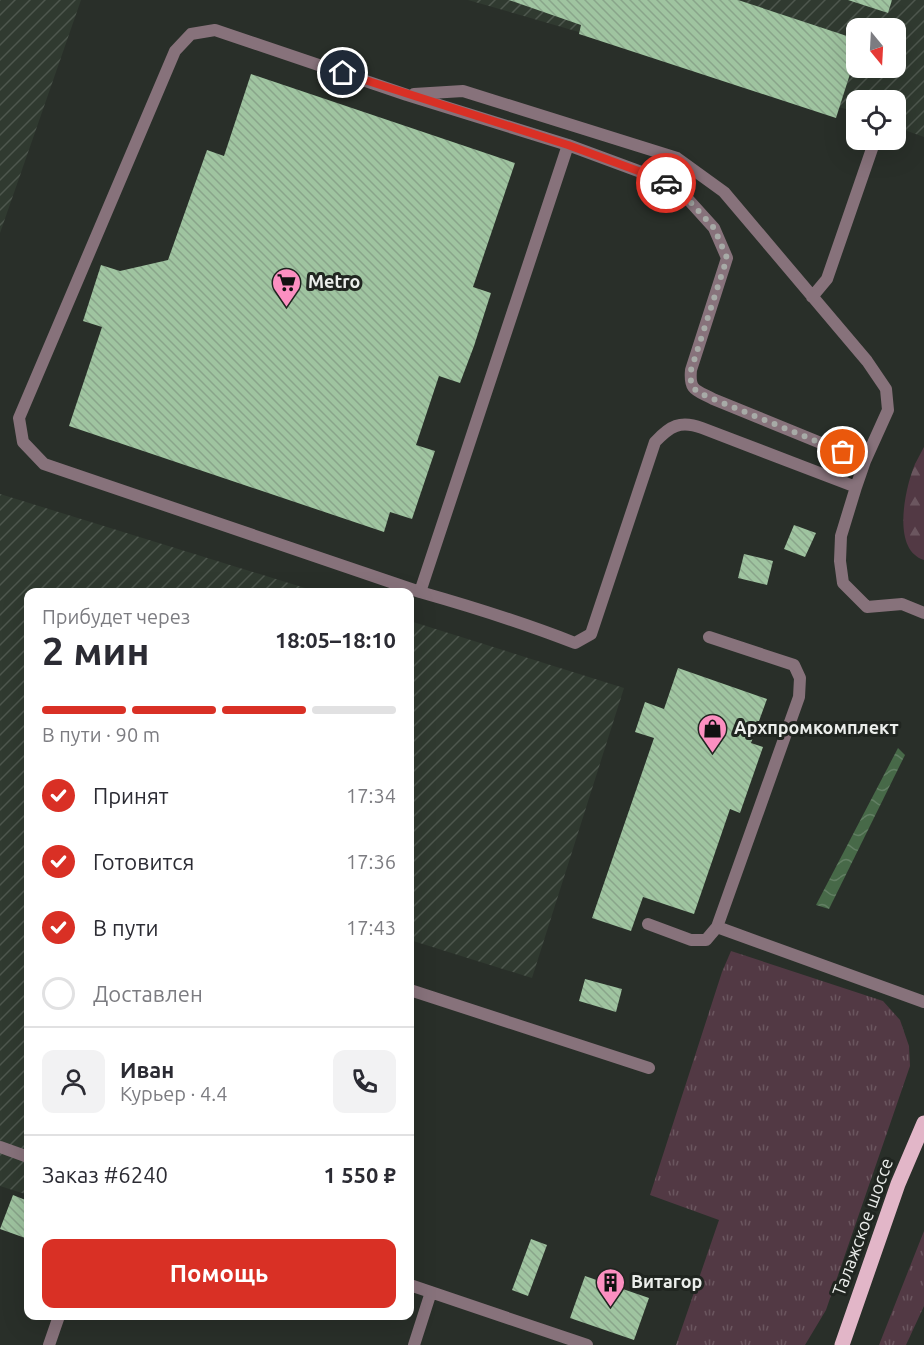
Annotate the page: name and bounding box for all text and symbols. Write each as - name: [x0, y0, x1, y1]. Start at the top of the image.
- north arrow: [846, 18, 906, 78]
- map controls: [846, 18, 906, 150]
- pin: [317, 47, 368, 98]
- icon: home: [326, 56, 359, 89]
- button: locate: [846, 90, 906, 150]
- courier: [636, 153, 696, 213]
- icon: car: [650, 167, 683, 200]
- supermarket icon: Metro: [271, 266, 303, 308]
- place label: Metro: [308, 271, 360, 291]
- pin: [817, 426, 868, 477]
- icon: bag: [826, 435, 859, 468]
- text: Прибудет через: [42, 605, 190, 628]
- text: 18:05–18:10: [275, 627, 396, 652]
- text: 2 мин: [42, 629, 150, 672]
- shop icon: Архпромкомплект: [697, 712, 729, 754]
- place label: Архпромкомплект: [734, 717, 899, 737]
- text: В пути · 90 m: [42, 723, 160, 746]
- icon: check: [42, 779, 75, 812]
- text: Принят: [93, 783, 169, 808]
- text: 17:34: [346, 784, 396, 807]
- icon: check: [42, 845, 75, 878]
- text: Готовится: [93, 849, 194, 874]
- text: 17:36: [346, 850, 396, 873]
- icon: check: [42, 911, 75, 944]
- text: В пути: [93, 915, 159, 940]
- text: 17:43: [346, 916, 396, 939]
- text: Доставлен: [93, 981, 203, 1006]
- button: person: [42, 1050, 105, 1113]
- button: phone: [333, 1050, 396, 1113]
- text: Иван: [120, 1057, 174, 1082]
- text: Курьер · 4.4: [120, 1082, 227, 1105]
- street label: Талажское шоссе: [828, 1155, 896, 1298]
- text: Заказ #6240: [42, 1162, 168, 1187]
- text: 1 550 ₽: [324, 1162, 396, 1187]
- button: Помощь: [42, 1239, 396, 1308]
- building icon: Витагор: [594, 1266, 626, 1308]
- place label: Витагор: [631, 1271, 702, 1291]

